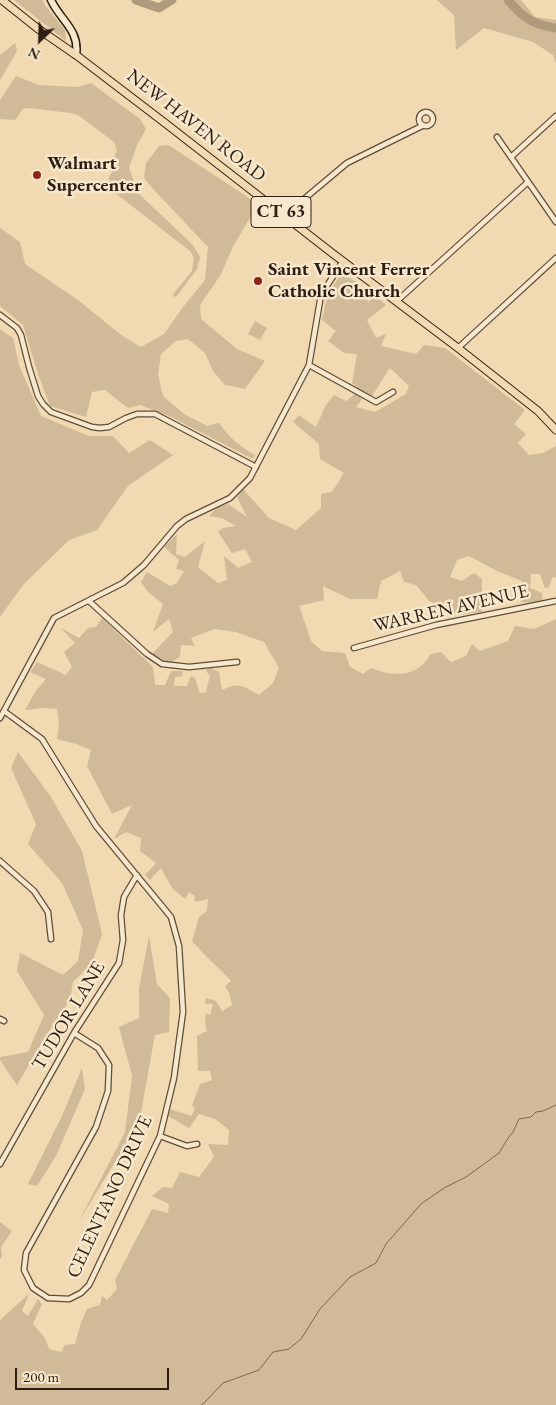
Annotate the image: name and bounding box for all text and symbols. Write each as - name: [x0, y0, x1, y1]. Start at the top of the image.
- north arrow: [15, 15, 65, 65]
- text: N: [25, 43, 43, 64]
- street label: NEW HAVEN ROAD: [122, 65, 270, 187]
- place label: Walmart Supercenter: [47, 153, 142, 197]
- marker: Walmart Supercenter: [31, 169, 43, 181]
- road number: CT 63: [251, 196, 311, 228]
- place label: Saint Vincent Ferrer Catholic Church: [268, 259, 429, 303]
- marker: Saint Vincent Ferrer Catholic Church: [252, 275, 264, 287]
- street label: WARREN AVENUE: [371, 580, 531, 638]
- street label: TUDOR LANE: [28, 957, 110, 1075]
- street label: CELENTANO DRIVE: [62, 1112, 158, 1282]
- scale bar: [18, 1358, 171, 1390]
- text: 200 m: [23, 1367, 59, 1386]

